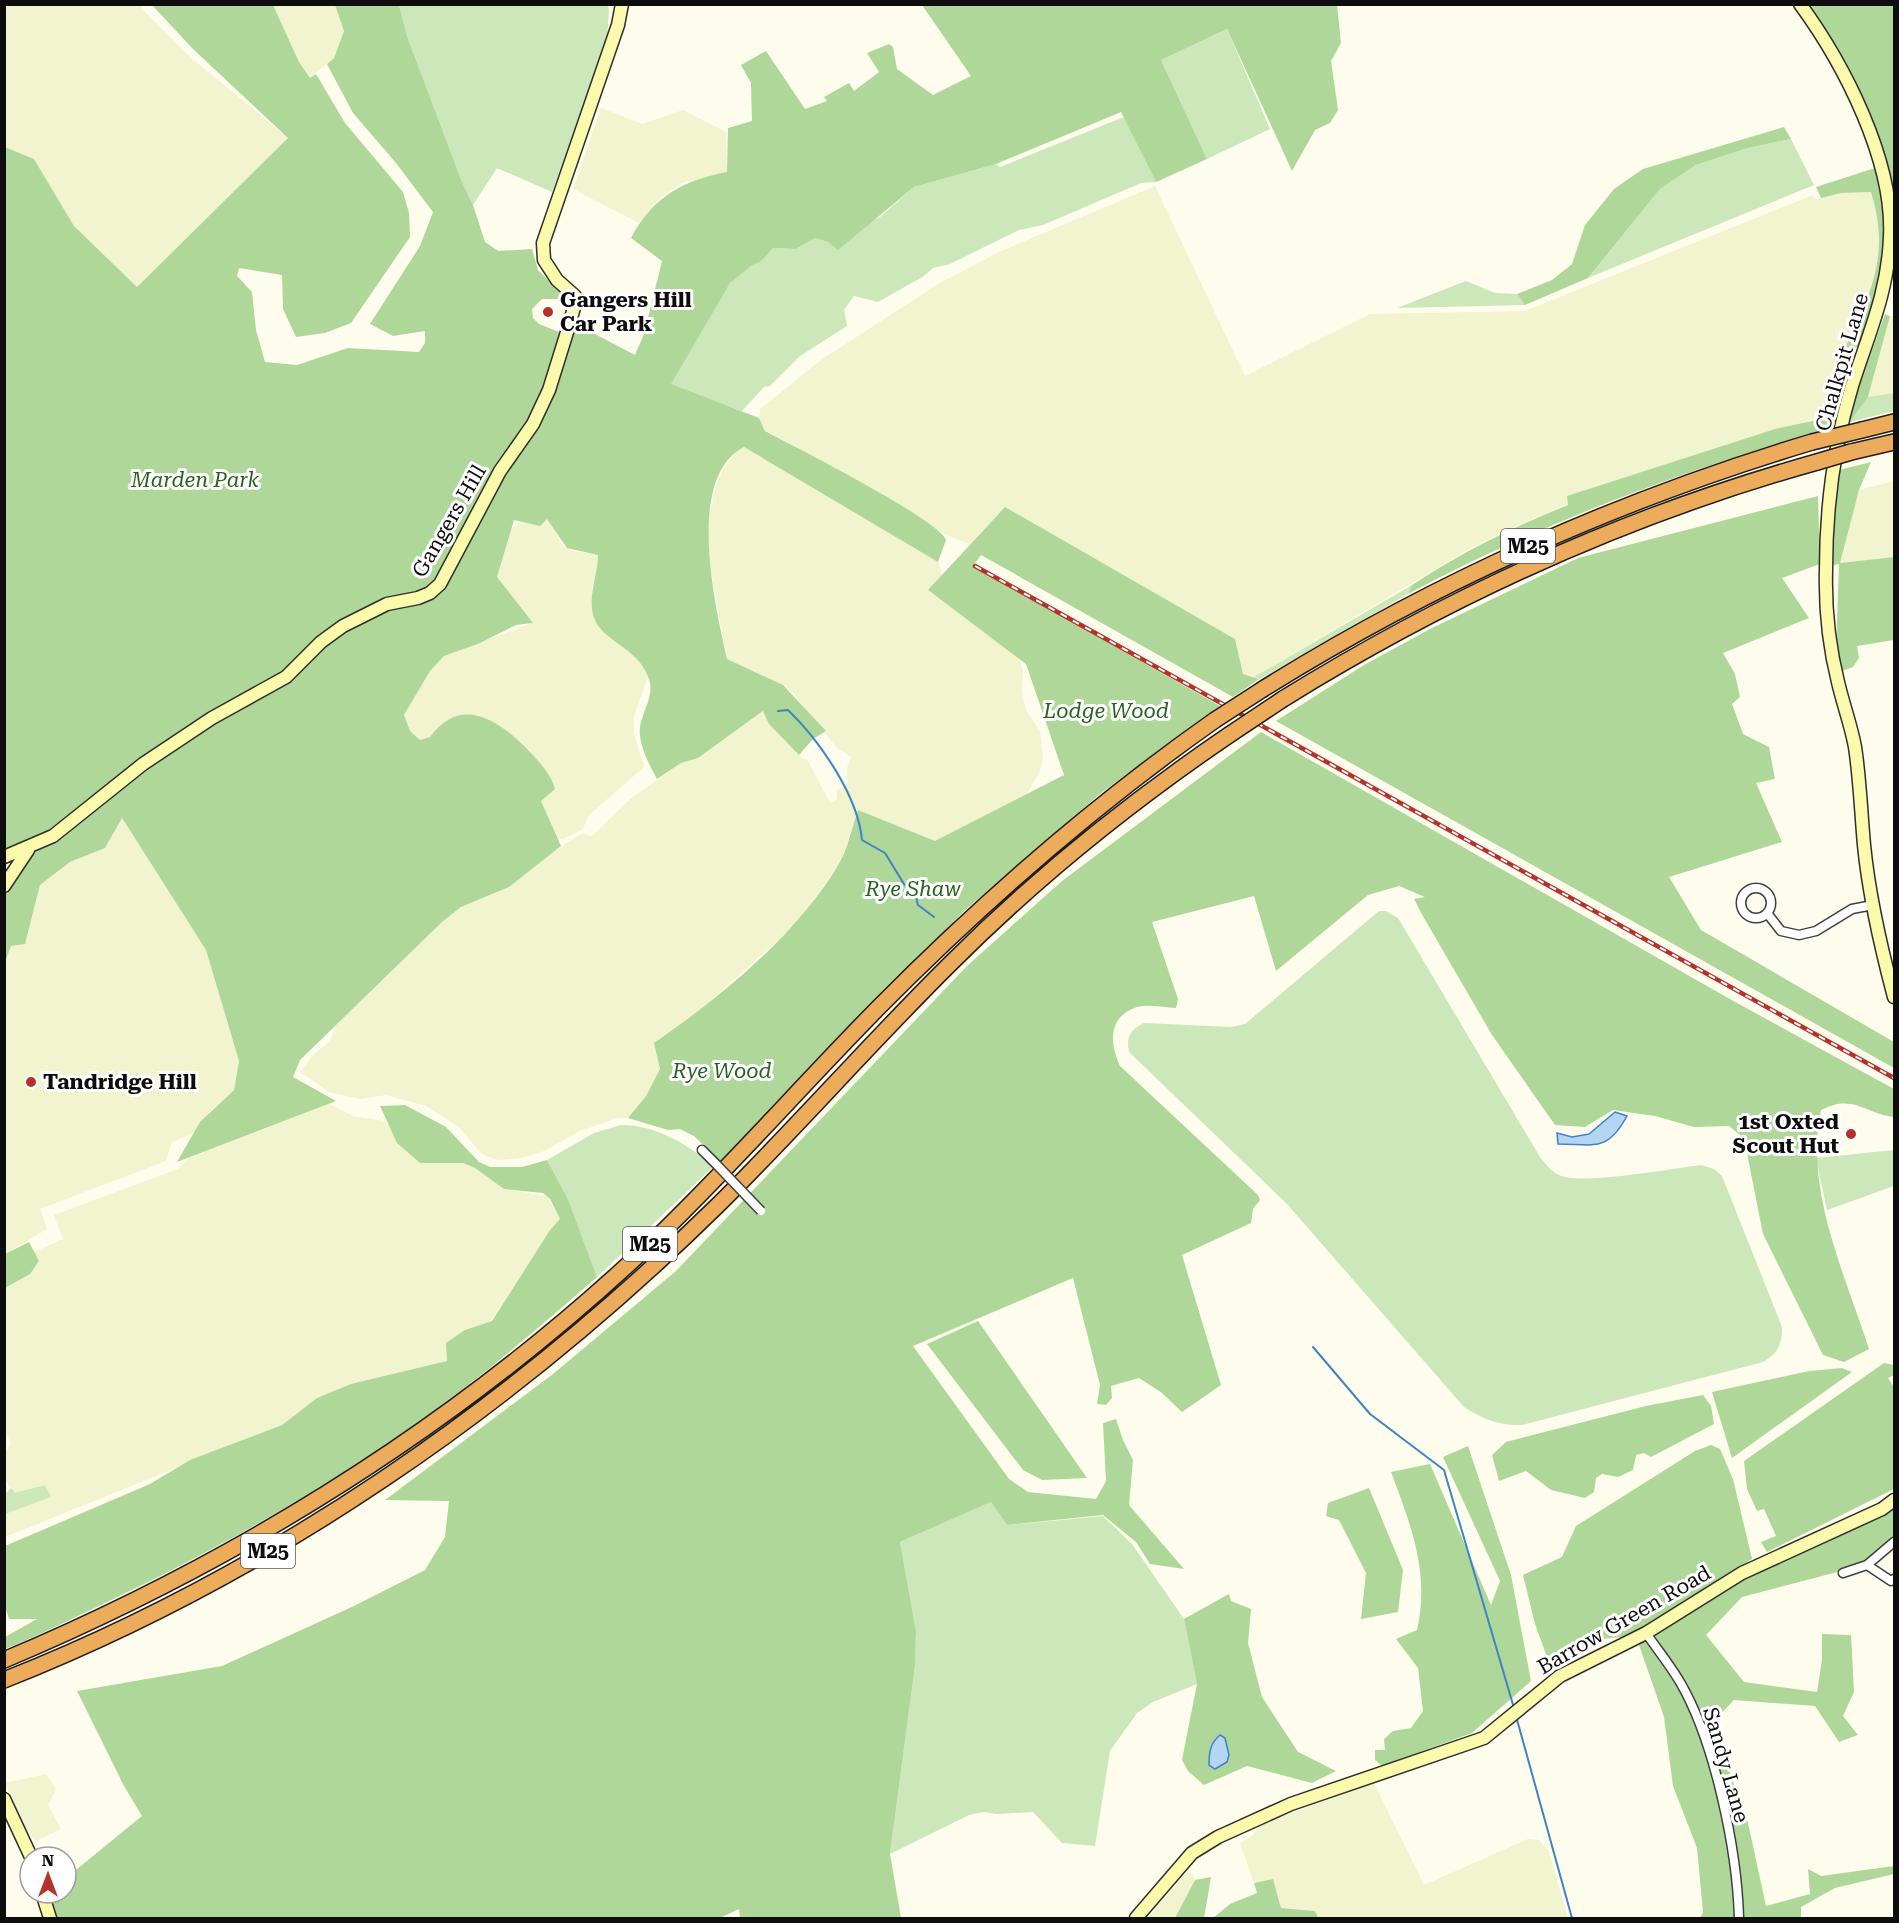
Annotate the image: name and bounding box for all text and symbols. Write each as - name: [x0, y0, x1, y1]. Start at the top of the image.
- place label: Gangers Hill Car Park: [560, 288, 692, 336]
- street label: Chalkpit Lane: [1811, 290, 1873, 434]
- marker: Gangers Hill Car Park: [541, 305, 555, 319]
- street label: Gangers Hill: [407, 460, 491, 581]
- park label: Marden Park: [130, 468, 260, 492]
- road number: M25: [1501, 529, 1555, 563]
- park label: Lodge Wood: [1042, 699, 1169, 723]
- park label: Rye Shaw: [864, 877, 961, 901]
- park label: Rye Wood: [671, 1059, 772, 1083]
- place label: Tandridge Hill: [43, 1070, 197, 1094]
- marker: Tandridge Hill: [24, 1075, 38, 1089]
- place label: 1st Oxted Scout Hut: [1733, 1110, 1839, 1158]
- marker: 1st Oxted Scout Hut: [1844, 1127, 1858, 1141]
- road number: M25: [623, 1227, 677, 1261]
- road number: M25: [241, 1534, 295, 1568]
- street label: Barrow Green Road: [1533, 1560, 1715, 1679]
- street label: Sandy Lane: [1698, 1705, 1754, 1825]
- north arrow: [18, 1845, 78, 1905]
- text: N: [42, 1851, 54, 1870]

